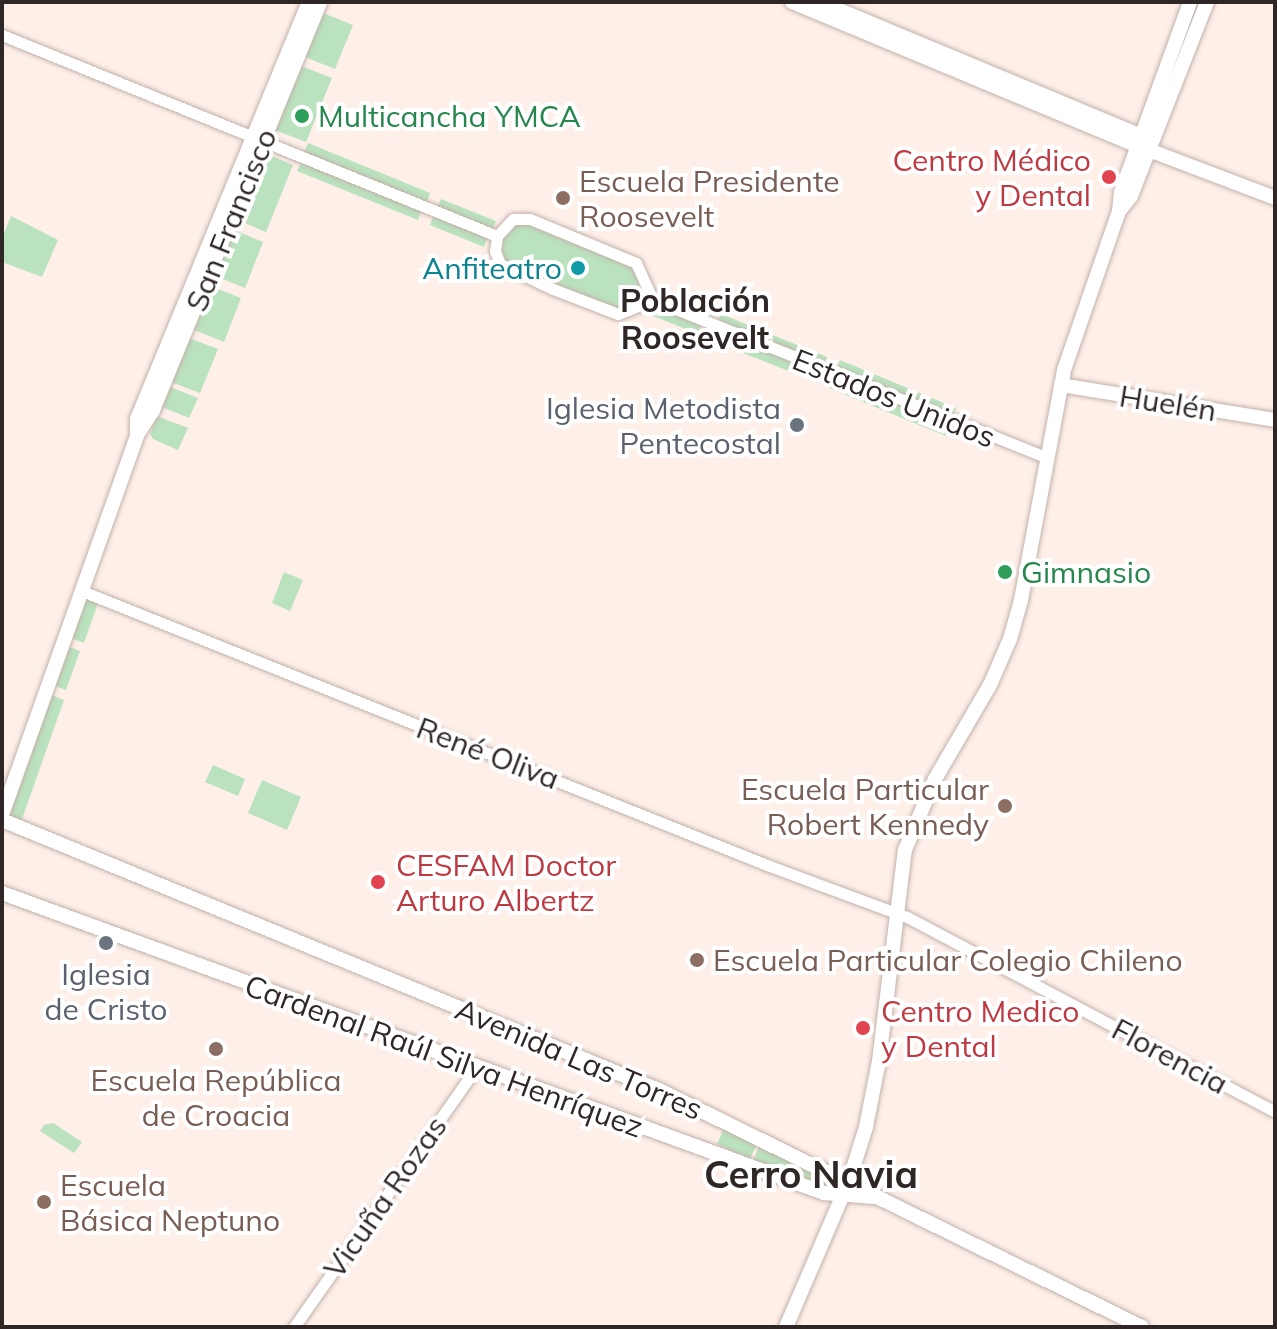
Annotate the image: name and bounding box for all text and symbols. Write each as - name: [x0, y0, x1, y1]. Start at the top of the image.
- place label: Multicancha YMCA: [318, 98, 581, 134]
- marker: Multicancha YMCA: [293, 107, 311, 125]
- street label: San Francisco: [178, 124, 284, 316]
- place label: Centro Médico y Dental: [893, 142, 1091, 212]
- place label: Escuela Presidente Roosevelt: [579, 163, 840, 234]
- marker: Centro Médico y Dental: [1098, 166, 1120, 188]
- marker: Escuela Presidente Roosevelt: [554, 189, 572, 207]
- place label: Anfiteatro: [422, 250, 562, 286]
- marker: Anfiteatro: [569, 259, 587, 277]
- district label: Población Roosevelt: [620, 282, 770, 357]
- street label: Estados Unidos: [788, 341, 1000, 455]
- street label: Huelén: [1117, 378, 1219, 428]
- place label: Iglesia Metodista Pentecostal: [546, 390, 781, 460]
- marker: Iglesia Metodista Pentecostal: [788, 416, 806, 434]
- place label: Gimnasio: [1021, 554, 1151, 590]
- marker: Gimnasio: [996, 563, 1014, 581]
- street label: René Oliva: [412, 709, 564, 797]
- place label: Escuela Particular Robert Kennedy: [741, 771, 989, 842]
- marker: Escuela Particular Robert Kennedy: [996, 797, 1014, 815]
- place label: CESFAM Doctor Arturo Albertz: [396, 847, 616, 918]
- marker: CESFAM Doctor Arturo Albertz: [367, 871, 389, 893]
- marker: Iglesia de Cristo: [97, 934, 115, 952]
- place label: Escuela Particular Colegio Chileno: [713, 942, 1183, 978]
- marker: Escuela Particular Colegio Chileno: [688, 951, 706, 969]
- place label: Iglesia de Cristo: [45, 956, 167, 1026]
- street label: Cardenal Raúl Silva Henríquez: [240, 967, 648, 1145]
- street label: Avenida Las Torres: [450, 991, 708, 1127]
- place label: Centro Medico y Dental: [881, 993, 1079, 1064]
- street label: Florencia: [1106, 1011, 1234, 1101]
- marker: Centro Medico y Dental: [852, 1017, 874, 1039]
- marker: Escuela República de Croacia: [207, 1040, 225, 1058]
- place label: Escuela República de Croacia: [91, 1062, 341, 1132]
- street label: Vicuña Rozas: [316, 1109, 454, 1285]
- district label: Cerro Navia: [704, 1152, 918, 1198]
- place label: Escuela Básica Neptuno: [60, 1167, 280, 1238]
- marker: Escuela Básica Neptuno: [35, 1193, 53, 1211]

